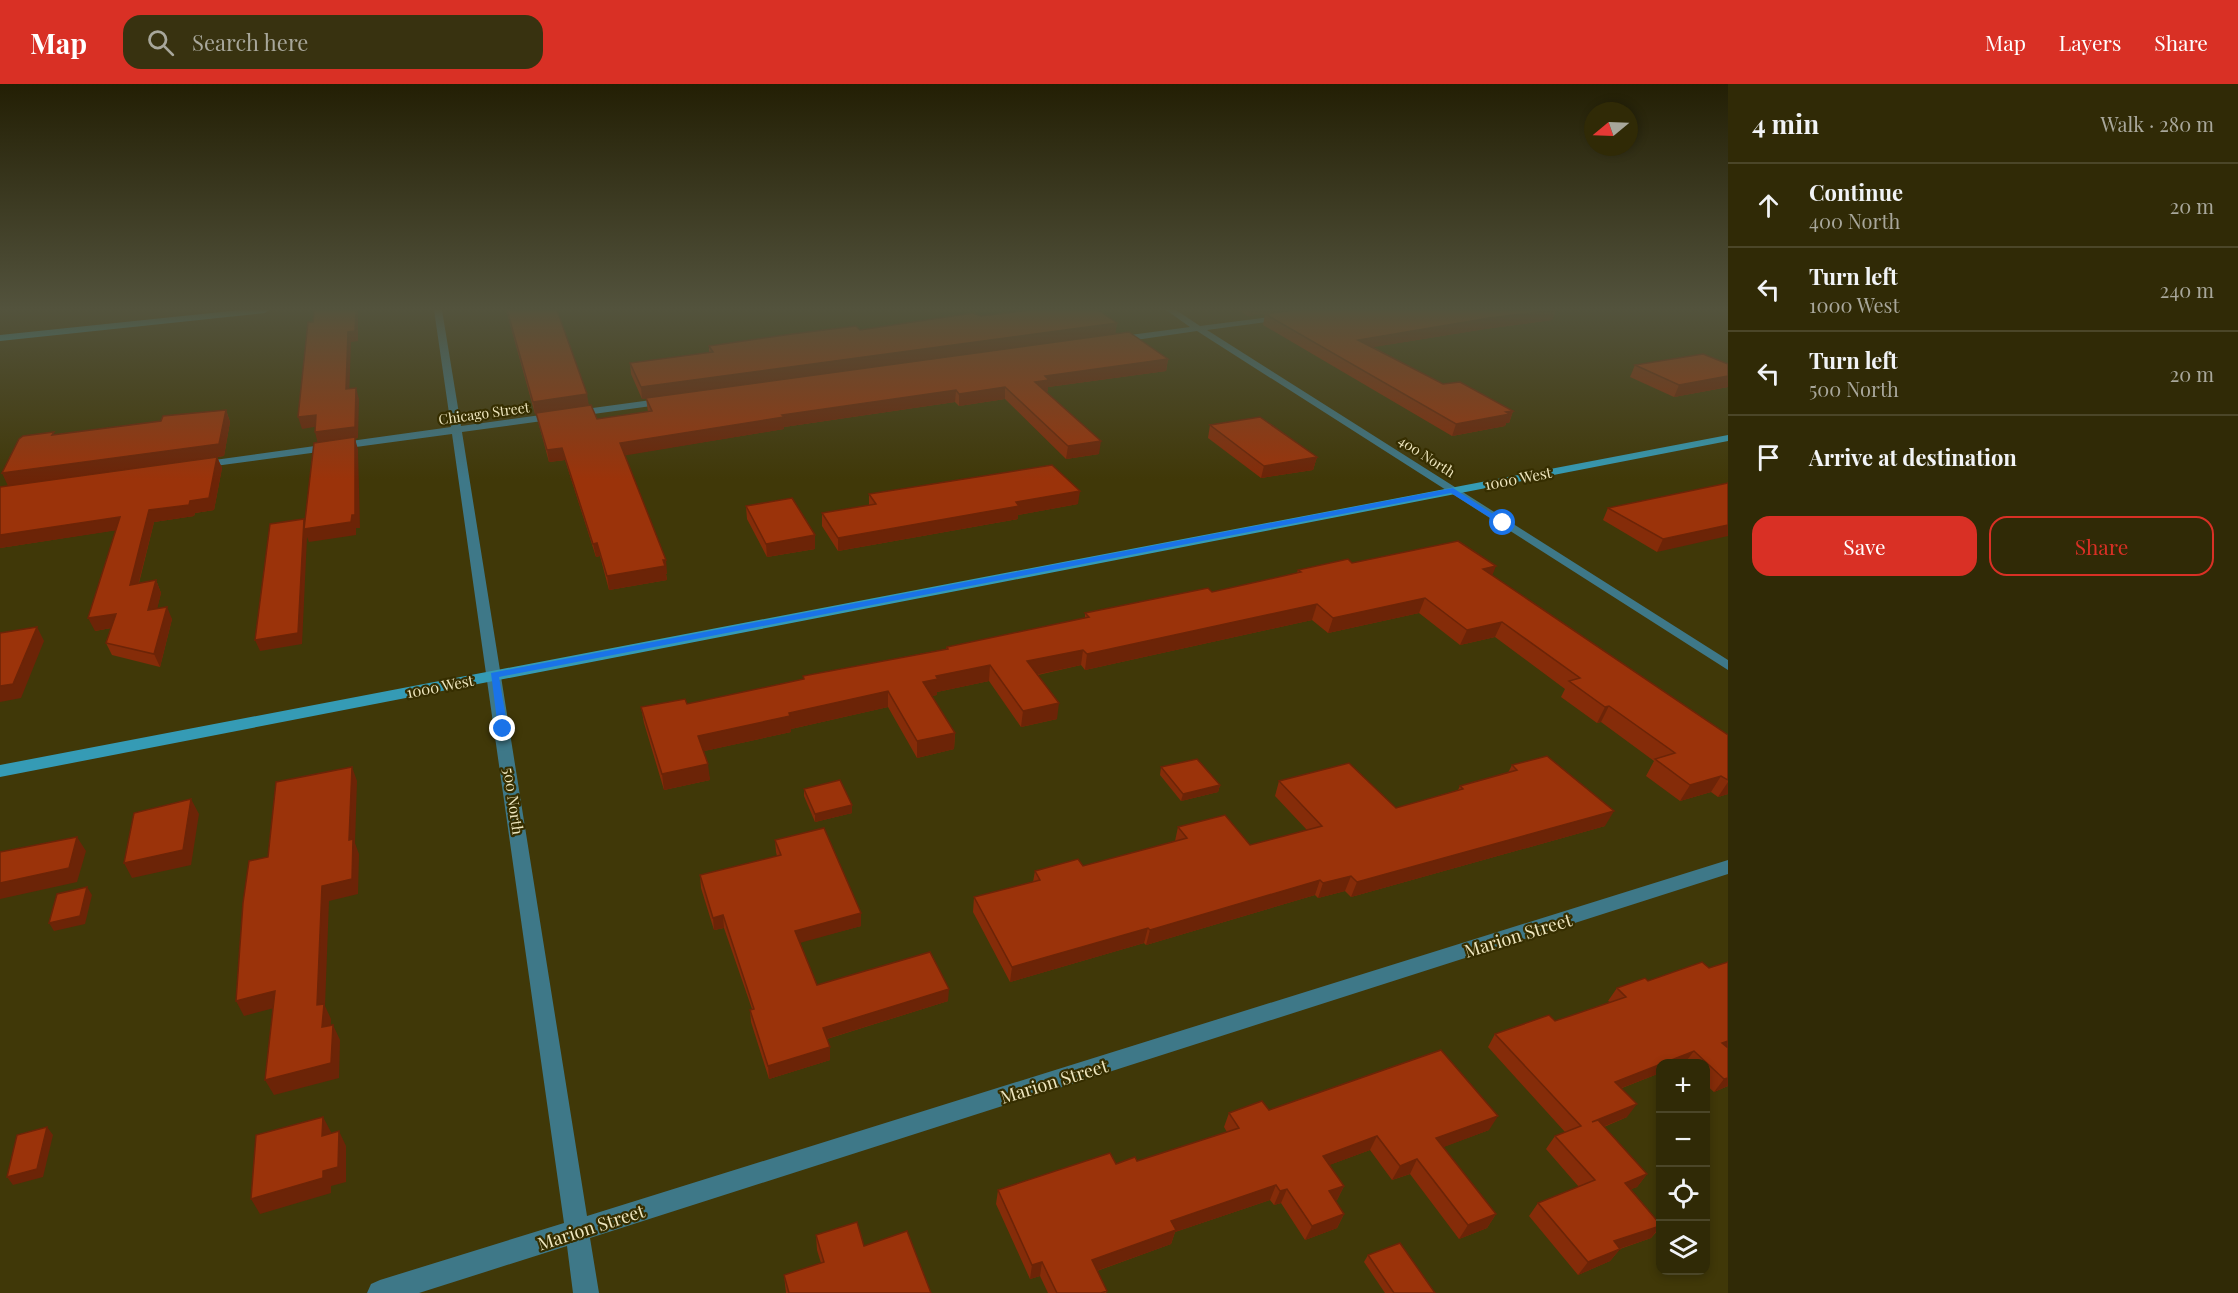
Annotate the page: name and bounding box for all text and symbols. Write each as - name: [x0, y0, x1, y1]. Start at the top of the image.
- search box: [123, 15, 543, 69]
- text: Map: [30, 24, 87, 61]
- icon: search: [144, 26, 177, 59]
- text: Search here: [192, 27, 308, 57]
- text: Map: [1985, 28, 2026, 56]
- text: Layers: [2059, 28, 2121, 56]
- text: Share: [2154, 28, 2208, 56]
- north arrow: [1584, 102, 1638, 156]
- text: 4 min: [1752, 106, 1819, 141]
- text: Walk · 280 m: [2101, 110, 2214, 137]
- text: Continue: [1809, 177, 1903, 207]
- icon: ahead: [1752, 189, 1785, 222]
- text: 20 m: [2170, 192, 2214, 219]
- text: 400 North: [1809, 207, 1900, 234]
- text: Turn left: [1809, 261, 1898, 291]
- icon: left: [1752, 273, 1785, 306]
- text: 240 m: [2160, 276, 2214, 303]
- text: 1000 West: [1809, 291, 1900, 318]
- text: Turn left: [1809, 345, 1898, 375]
- icon: left: [1752, 357, 1785, 390]
- text: 20 m: [2170, 360, 2214, 387]
- text: 500 North: [1809, 375, 1899, 402]
- street label: Chicago Street: [437, 397, 532, 429]
- street label: 400 North: [1395, 431, 1460, 482]
- icon: arrive: [1752, 441, 1785, 474]
- text: Arrive at destination: [1809, 442, 2017, 472]
- street label: 1000 West: [1483, 462, 1554, 494]
- route start: [1489, 509, 1515, 535]
- button: Save: [1752, 516, 1977, 576]
- button: Share: [1989, 516, 2214, 576]
- street label: 1000 West: [405, 670, 476, 702]
- route end: [489, 715, 515, 741]
- street label: 500 North: [499, 766, 529, 836]
- street label: Marion Street: [1461, 907, 1575, 963]
- street label: Marion Street: [997, 1053, 1111, 1109]
- map controls: [1656, 1059, 1710, 1275]
- button: +: [1656, 1059, 1710, 1113]
- button: −: [1656, 1113, 1710, 1167]
- button: locate: [1656, 1167, 1710, 1221]
- street label: Marion Street: [534, 1198, 648, 1256]
- button: layers: [1656, 1221, 1710, 1275]

